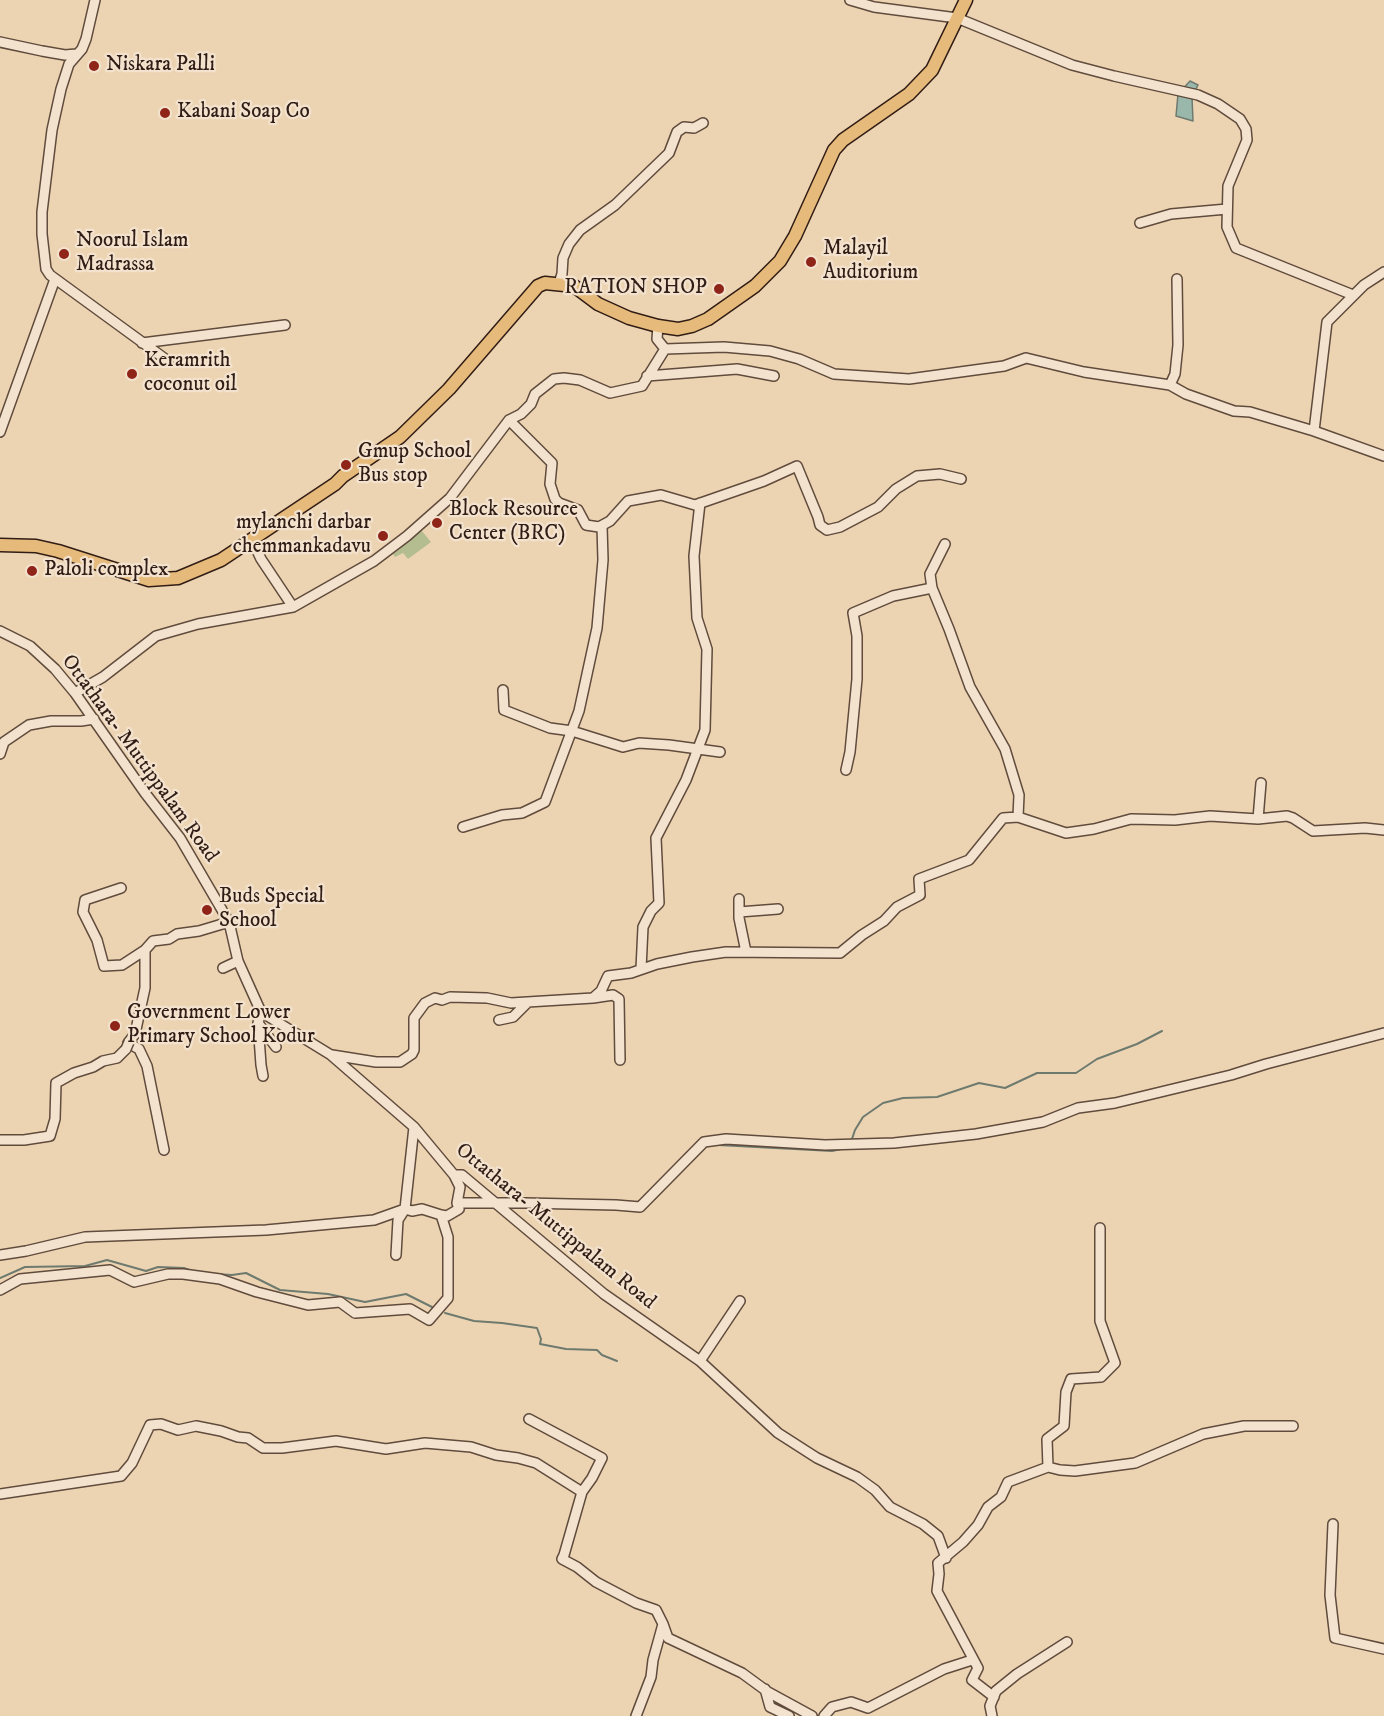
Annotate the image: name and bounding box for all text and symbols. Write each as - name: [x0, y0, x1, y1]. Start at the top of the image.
- place label: Niskara Palli: [106, 53, 215, 79]
- marker: Niskara Palli: [87, 59, 101, 73]
- place label: Kabani Soap Co: [177, 100, 310, 126]
- marker: Kabani Soap Co: [158, 106, 172, 120]
- place label: Noorul Islam Madrassa: [76, 229, 189, 279]
- place label: Malayil Auditorium: [823, 237, 918, 287]
- marker: Noorul Islam Madrassa: [57, 247, 71, 261]
- marker: Malayil Auditorium: [804, 255, 818, 269]
- place label: RATION SHOP: [564, 276, 707, 302]
- marker: RATION SHOP: [712, 282, 726, 296]
- place label: Keramrith coconut oil: [144, 349, 237, 399]
- marker: Keramrith coconut oil: [125, 367, 139, 381]
- place label: Gmup School Bus stop: [358, 440, 471, 490]
- marker: Gmup School Bus stop: [339, 458, 353, 472]
- place label: Block Resource Center (BRC): [449, 498, 578, 548]
- place label: mylanchi darbar chemmankadavu: [233, 511, 371, 561]
- marker: Block Resource Center (BRC): [430, 516, 444, 530]
- marker: mylanchi darbar chemmankadavu: [376, 529, 390, 543]
- place label: Paloli complex: [44, 558, 168, 584]
- marker: Paloli complex: [25, 564, 39, 578]
- street label: Ottathara- Muttippalam Road: [55, 650, 223, 868]
- place label: Buds Special School: [219, 885, 324, 935]
- marker: Buds Special School: [200, 903, 214, 917]
- place label: Government Lower Primary School Kodur: [127, 1001, 315, 1051]
- marker: Government Lower Primary School Kodur: [108, 1019, 122, 1033]
- street label: Ottathara- Muttippalam Road: [450, 1138, 660, 1316]

